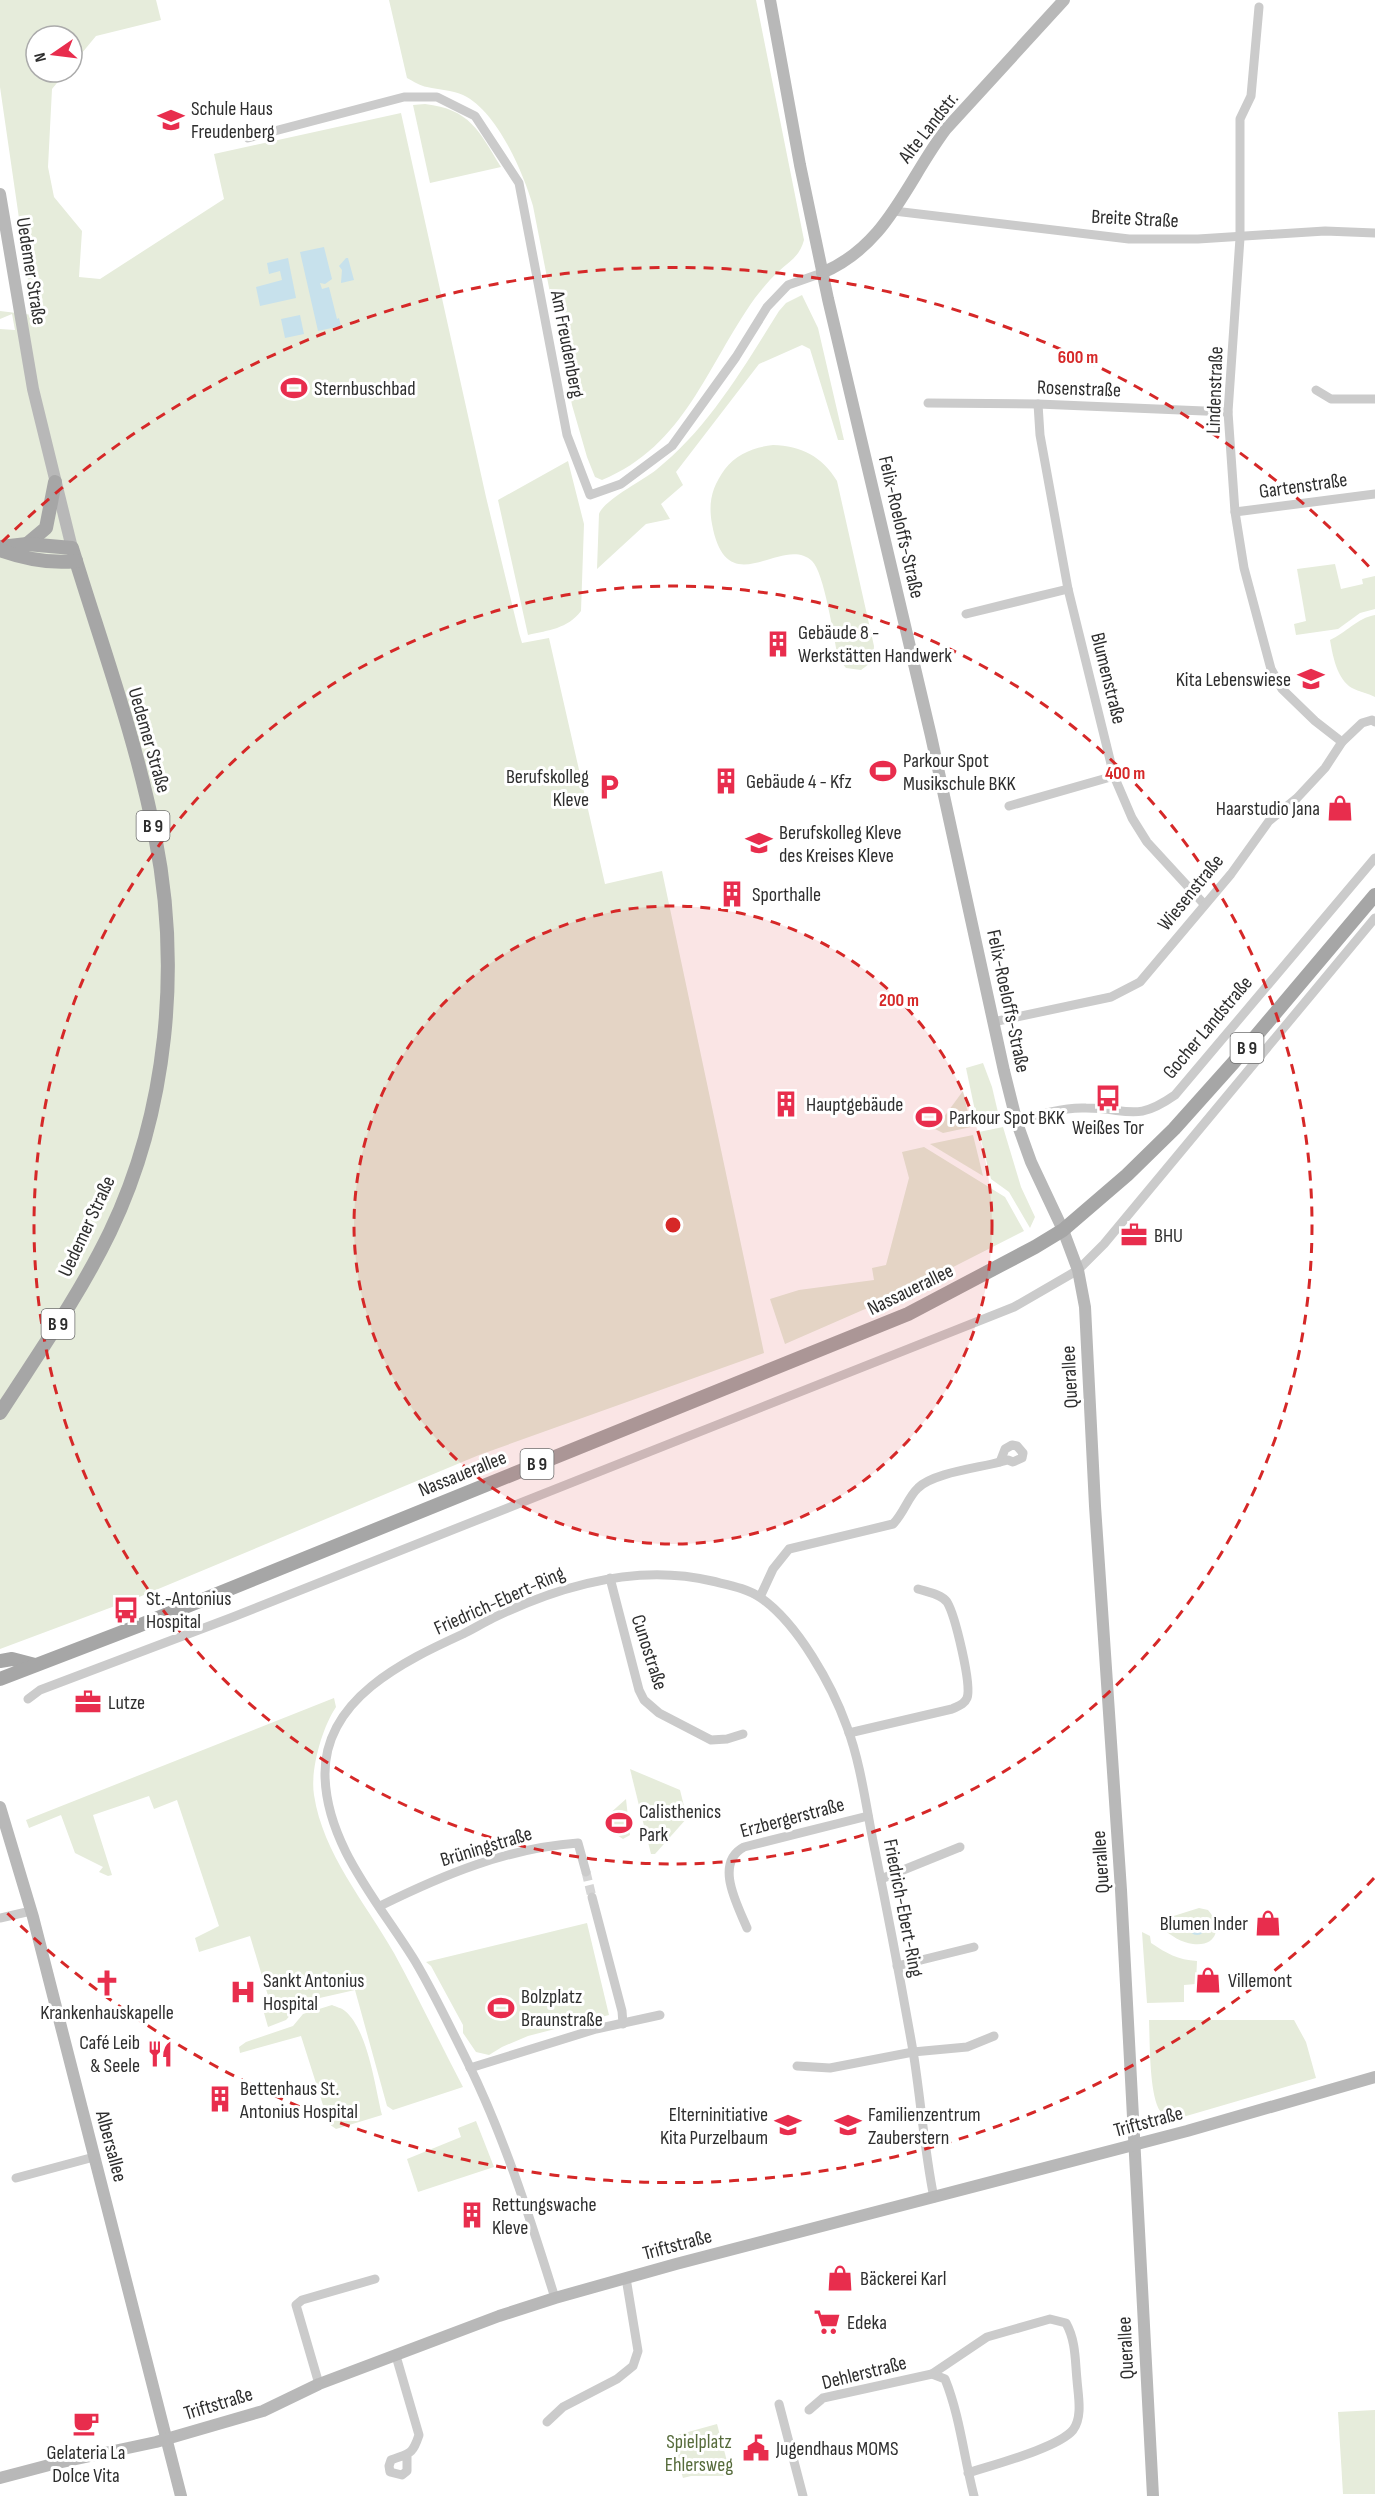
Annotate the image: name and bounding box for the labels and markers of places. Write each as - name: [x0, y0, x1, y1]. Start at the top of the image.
- place label: Schule Haus Freudenberg: [191, 97, 275, 144]
- school or university icon: Schule Haus Freudenberg: [156, 105, 186, 135]
- sports icon: Sternbuschbad: [279, 373, 309, 403]
- place label: Sternbuschbad: [314, 377, 416, 401]
- place label: Gebäude 8 - Werkstätten Handwerk: [798, 621, 952, 668]
- building icon: Gebäude 8 - Werkstätten Handwerk: [763, 629, 793, 659]
- school or university icon: Kita Lebenswiese: [1296, 664, 1326, 694]
- place label: Kita Lebenswiese: [1176, 668, 1291, 692]
- place label: Parkour Spot Musikschule BKK: [903, 749, 1016, 796]
- sports icon: Parkour Spot Musikschule BKK: [868, 756, 898, 786]
- place label: Berufskolleg Kleve: [506, 765, 589, 812]
- building icon: Gebäude 4 - Kfz: [711, 766, 741, 796]
- place label: Gebäude 4 - Kfz: [746, 770, 852, 794]
- parking icon: Berufskolleg Kleve: [594, 772, 624, 802]
- shop icon: Haarstudio Jana: [1325, 793, 1355, 823]
- place label: Haarstudio Jana: [1216, 797, 1320, 821]
- place label: Berufskolleg Kleve des Kreises Kleve: [779, 821, 902, 868]
- school or university icon: Berufskolleg Kleve des Kreises Kleve: [744, 828, 774, 858]
- building icon: Sporthalle: [717, 879, 747, 909]
- place label: Sporthalle: [752, 883, 821, 907]
- bus stop icon: Weißes Tor: [1093, 1083, 1123, 1113]
- building icon: Hauptgebäude: [771, 1089, 801, 1119]
- place label: Hauptgebäude: [806, 1093, 903, 1117]
- sports icon: Parkour Spot BKK: [914, 1102, 944, 1132]
- place label: Parkour Spot BKK: [949, 1106, 1065, 1130]
- place label: Weißes Tor: [1072, 1116, 1144, 1140]
- centre of rings: [663, 1215, 683, 1235]
- office icon: BHU: [1119, 1220, 1149, 1250]
- place label: BHU: [1154, 1224, 1183, 1248]
- place label: St.-Antonius Hospital: [146, 1587, 231, 1634]
- bus stop icon: St.-Antonius Hospital: [111, 1595, 141, 1625]
- office icon: Lutze: [73, 1687, 103, 1717]
- place label: Lutze: [108, 1691, 145, 1715]
- place label: Calisthenics Park: [639, 1800, 721, 1847]
- sports icon: Calisthenics Park: [604, 1808, 634, 1838]
- shop icon: Blumen Inder: [1253, 1908, 1283, 1938]
- place label: Blumen Inder: [1160, 1912, 1248, 1936]
- shop icon: Villemont: [1193, 1965, 1223, 1995]
- church icon: Krankenhauskapelle: [92, 1968, 122, 1998]
- place label: Sankt Antonius Hospital: [263, 1969, 364, 2016]
- place label: Villemont: [1228, 1969, 1292, 1993]
- hospital icon: Sankt Antonius Hospital: [228, 1977, 258, 2007]
- place label: Bolzplatz Braunstraße: [521, 1985, 603, 2032]
- sports icon: Bolzplatz Braunstraße: [486, 1993, 516, 2023]
- place label: Krankenhauskapelle: [40, 2001, 174, 2025]
- place label: Café Leib & Seele: [79, 2031, 140, 2078]
- restaurant icon: Café Leib & Seele: [145, 2039, 175, 2069]
- place label: Bettenhaus St. Antonius Hospital: [239, 2077, 358, 2124]
- building icon: Bettenhaus St. Antonius Hospital: [205, 2084, 235, 2114]
- place label: Elterninitiative Kita Purzelbaum: [660, 2103, 768, 2150]
- place label: Familienzentrum Zauberstern: [868, 2103, 981, 2150]
- school or university icon: Elterninitiative Kita Purzelbaum: [773, 2110, 803, 2140]
- school or university icon: Familienzentrum Zauberstern: [833, 2110, 863, 2140]
- place label: Rettungswache Kleve: [492, 2193, 597, 2240]
- building icon: Rettungswache Kleve: [457, 2200, 487, 2230]
- shop icon: Bäckerei Karl: [825, 2263, 855, 2293]
- place label: Bäckerei Karl: [860, 2267, 946, 2291]
- supermarket icon: Edeka: [812, 2307, 842, 2337]
- place label: Edeka: [847, 2311, 887, 2335]
- cafe icon: Gelateria La Dolce Vita: [71, 2408, 101, 2438]
- public building icon: Jugendhaus MOMS: [741, 2433, 771, 2463]
- place label: Jugendhaus MOMS: [775, 2437, 898, 2461]
- place label: Gelateria La Dolce Vita: [47, 2441, 125, 2488]

